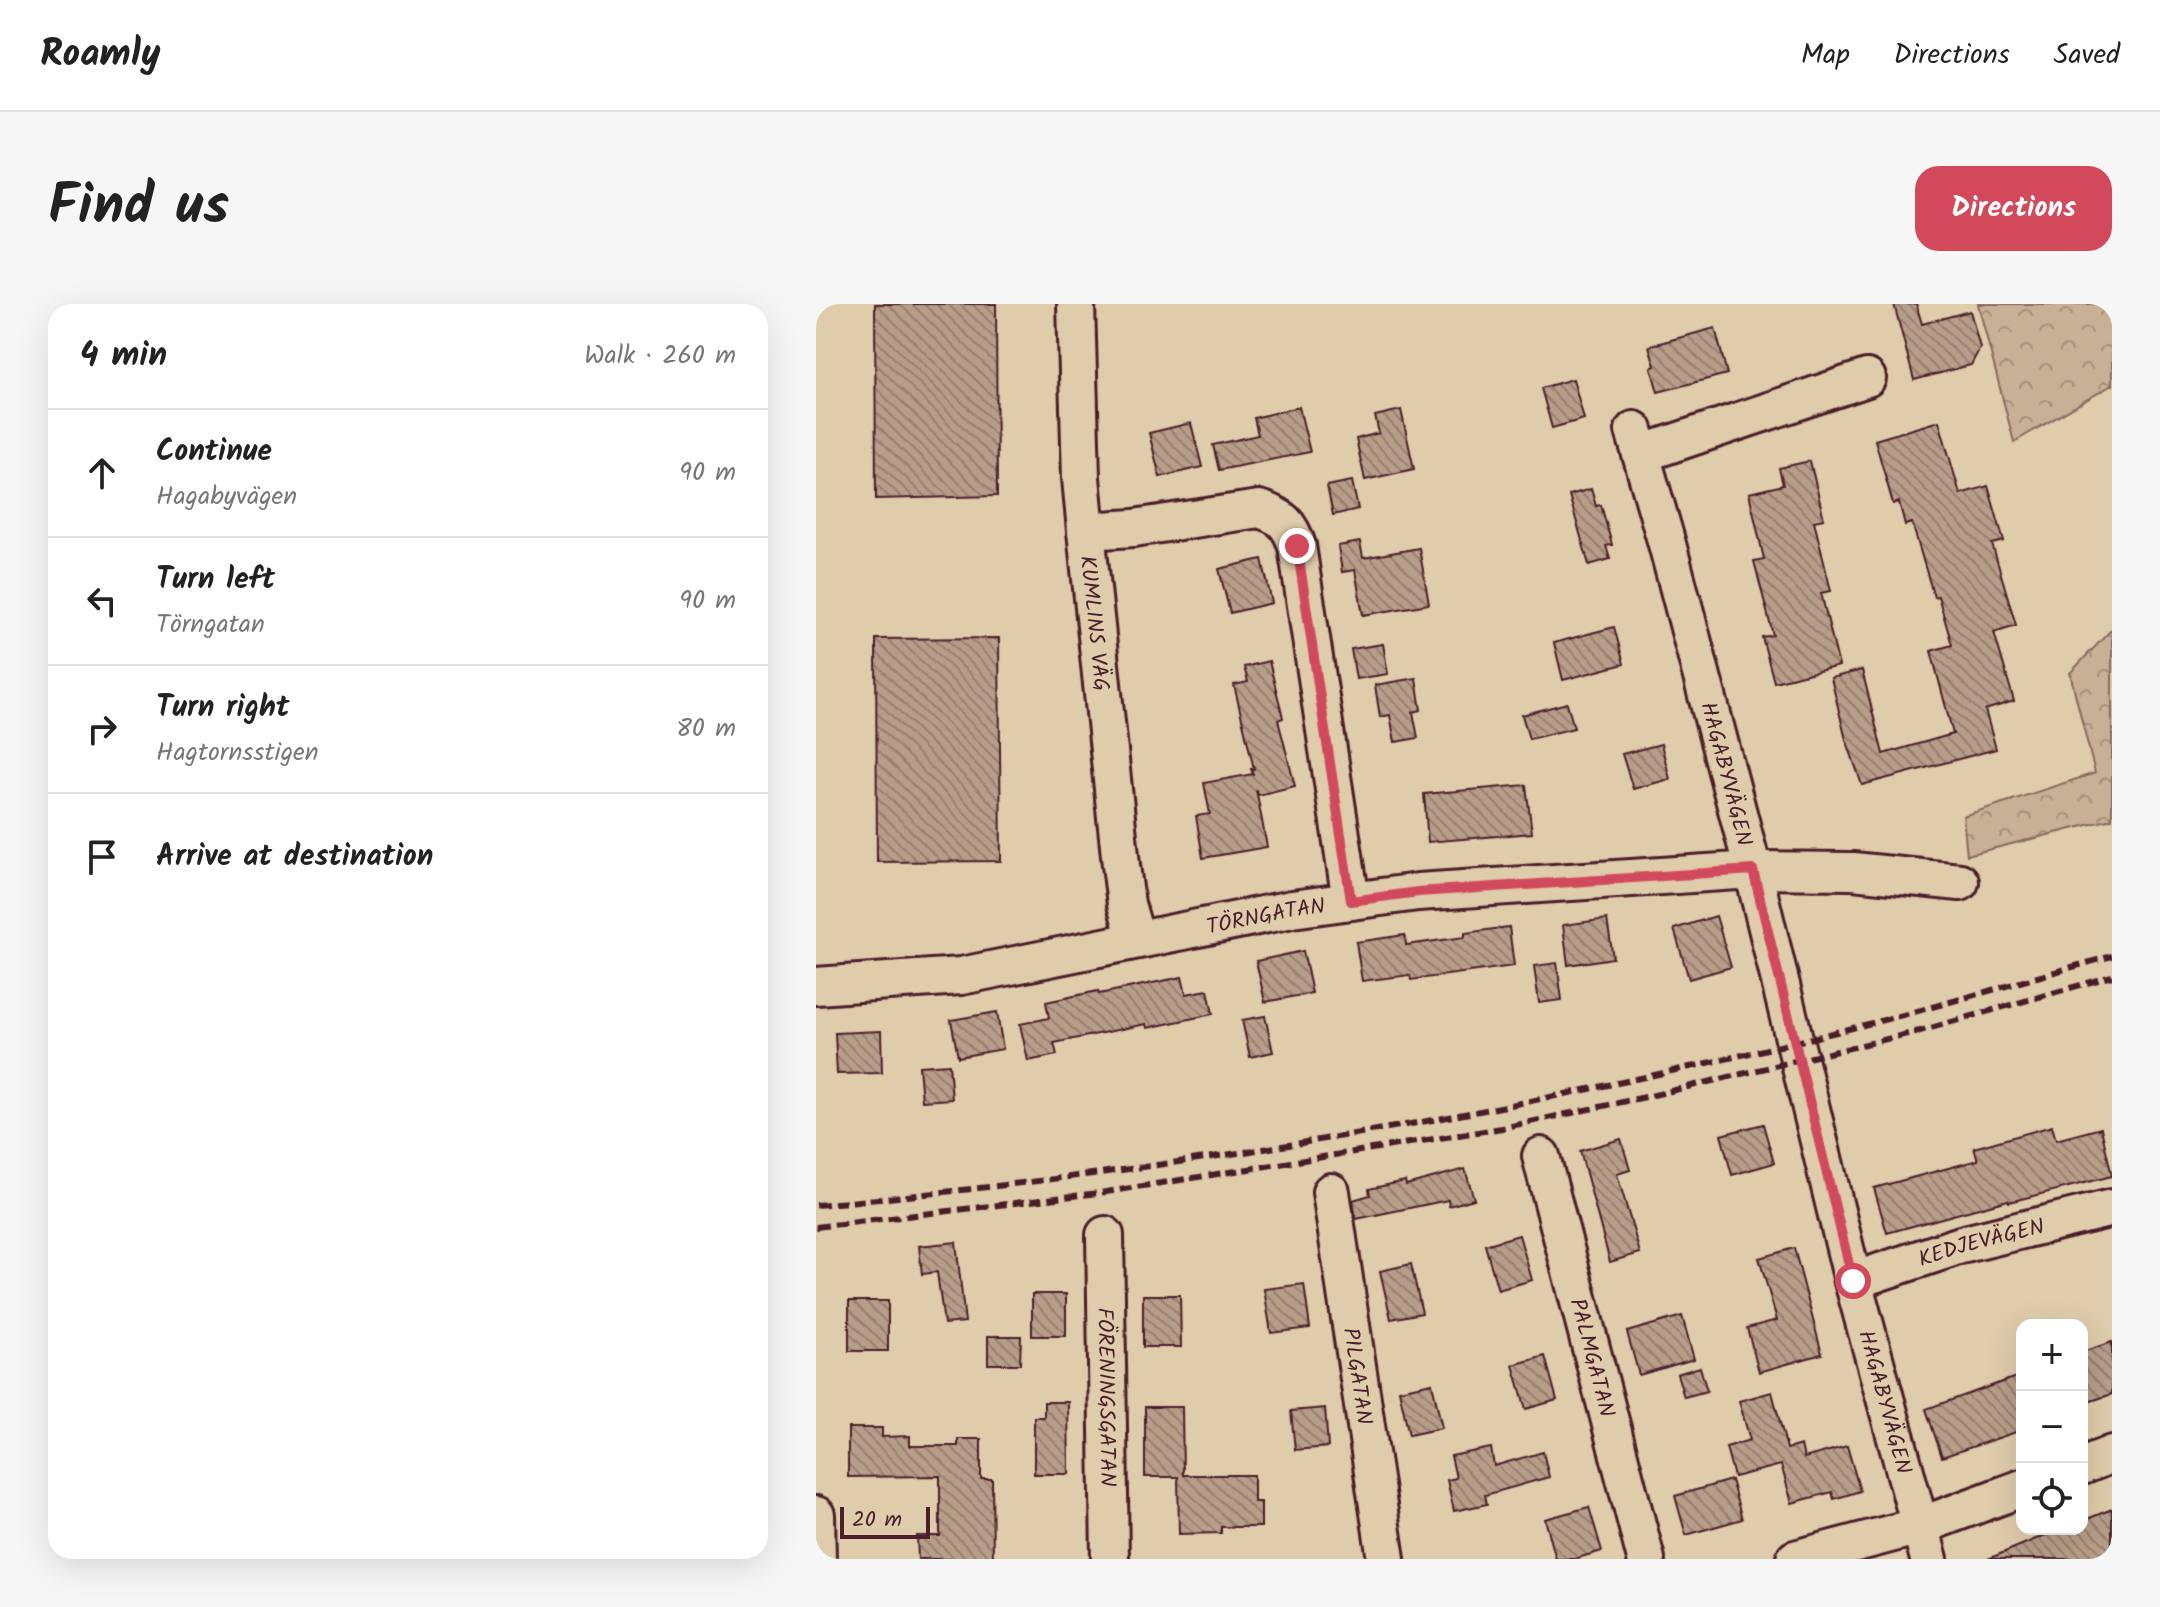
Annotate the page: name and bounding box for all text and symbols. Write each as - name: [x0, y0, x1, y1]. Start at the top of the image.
- text: Roamly: [40, 25, 161, 85]
- text: Map: [1801, 33, 1850, 78]
- text: Directions: [1894, 33, 2010, 78]
- text: Saved: [2054, 33, 2120, 78]
- text: Find us: [48, 163, 229, 253]
- button: Directions: [1915, 166, 2112, 251]
- text: 4 min: [80, 329, 167, 383]
- text: Walk · 260 m: [584, 335, 736, 377]
- text: Continue: [156, 428, 272, 476]
- icon: ahead: [80, 451, 124, 495]
- text: 90 m: [679, 452, 736, 494]
- text: Hagabyvägen: [156, 476, 297, 518]
- route end: [1279, 528, 1315, 564]
- street label: KUMLINS VÄG: [1069, 554, 1118, 693]
- text: Turn left: [156, 556, 275, 604]
- icon: left: [80, 579, 124, 623]
- text: 90 m: [679, 580, 736, 622]
- text: Törngatan: [156, 604, 265, 646]
- text: Turn right: [156, 684, 289, 732]
- street label: HAGABYVÄGEN: [1689, 698, 1761, 850]
- icon: right: [80, 707, 124, 751]
- text: 80 m: [676, 708, 736, 750]
- text: Hagtornsstigen: [156, 732, 319, 774]
- text: Arrive at destination: [156, 833, 433, 881]
- icon: arrive: [80, 835, 124, 879]
- street label: TÖRNGATAN: [1204, 890, 1327, 946]
- street label: KEDJEVÄGEN: [1914, 1210, 2048, 1278]
- route start: [1835, 1263, 1871, 1299]
- street label: PALMGATAN: [1559, 1295, 1623, 1421]
- street label: FÖRENINGSGATAN: [1086, 1307, 1124, 1487]
- map controls: [2016, 1319, 2088, 1535]
- button: +: [2016, 1319, 2088, 1391]
- street label: PILGATAN: [1332, 1325, 1381, 1427]
- street label: HAGABYVÄGEN: [1847, 1326, 1920, 1478]
- button: −: [2016, 1391, 2088, 1463]
- button: locate: [2016, 1463, 2088, 1535]
- scale bar: [840, 1503, 930, 1539]
- text: 20 m: [852, 1503, 902, 1538]

